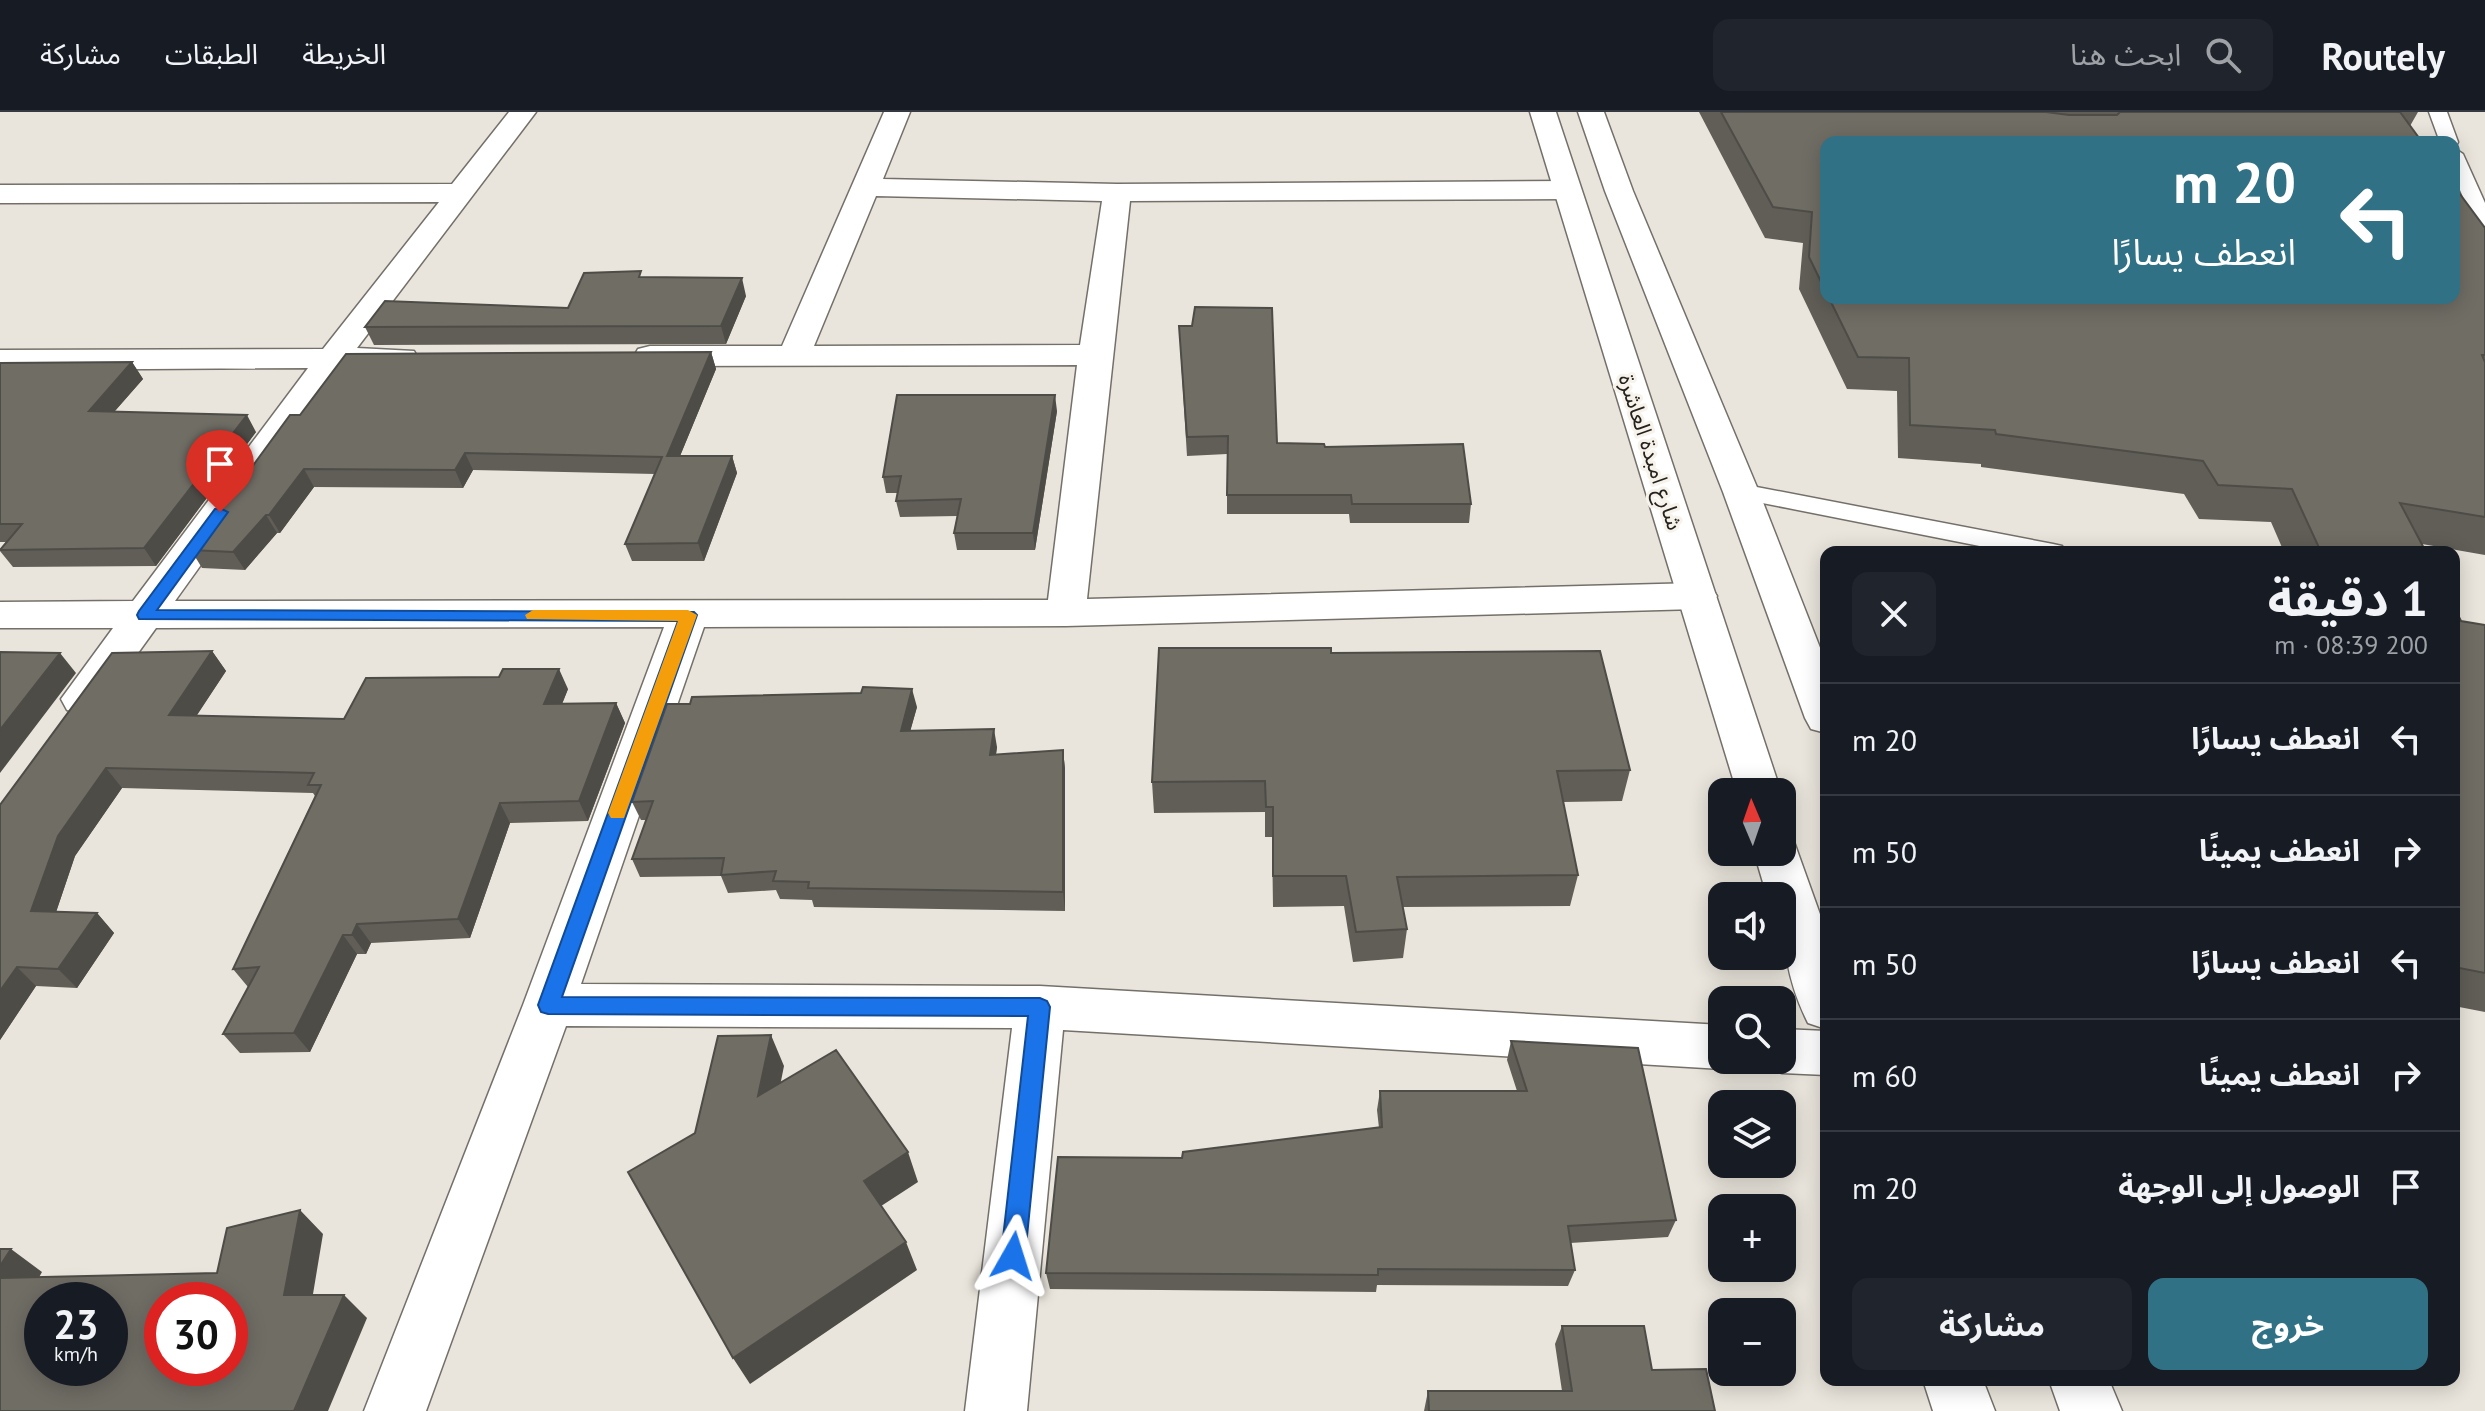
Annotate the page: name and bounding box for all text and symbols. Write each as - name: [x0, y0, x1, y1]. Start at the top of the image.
- search box: [1713, 19, 2273, 91]
- text: Routely: [2321, 31, 2445, 80]
- icon: search: [2201, 33, 2245, 77]
- text: ابحث هنا: [2070, 34, 2181, 73]
- text: مشاركة: [40, 35, 121, 72]
- text: الطبقات: [165, 35, 258, 72]
- text: الخريطة: [302, 35, 386, 72]
- text: 20 m: [2173, 146, 2296, 218]
- icon: left: [2324, 168, 2428, 272]
- text: انعطف يسارًا: [2112, 228, 2296, 275]
- street label: شارع امبدة العاشرة: [1610, 370, 1689, 534]
- pin: [186, 430, 254, 512]
- icon: arrive: [198, 442, 242, 486]
- text: 1 دقيقة: [2268, 567, 2428, 629]
- button: close: [1852, 572, 1936, 656]
- text: 200 m · 08:39: [2274, 628, 2428, 661]
- icon: left: [2384, 717, 2428, 761]
- text: انعطف يسارًا: [2191, 718, 2360, 757]
- text: 20 m: [1852, 720, 1917, 759]
- north arrow: [1708, 778, 1796, 866]
- map controls: [1708, 778, 1796, 1386]
- icon: right: [2384, 829, 2428, 873]
- text: انعطف يمينًا: [2199, 830, 2360, 869]
- text: 50 m: [1852, 832, 1917, 871]
- button: sound: [1708, 882, 1796, 970]
- icon: left: [2384, 941, 2428, 985]
- text: انعطف يسارًا: [2191, 942, 2360, 981]
- text: 50 m: [1852, 944, 1917, 983]
- button: search: [1708, 986, 1796, 1074]
- icon: right: [2384, 1053, 2428, 1097]
- text: انعطف يمينًا: [2199, 1054, 2360, 1093]
- text: 60 m: [1852, 1056, 1917, 1095]
- button: layers: [1708, 1090, 1796, 1178]
- icon: arrive: [2384, 1165, 2428, 1209]
- text: الوصول إلى الوجهة: [2118, 1166, 2360, 1205]
- text: 20 m: [1852, 1168, 1917, 1207]
- button: +: [1708, 1194, 1796, 1282]
- position arrow: [971, 1214, 1055, 1298]
- button: مشاركة: [1852, 1278, 2132, 1370]
- button: خروج: [2148, 1278, 2428, 1370]
- speed limit sign: 30: [144, 1282, 248, 1386]
- text: 23: [53, 1298, 99, 1350]
- button: −: [1708, 1298, 1796, 1386]
- text: km/h: [54, 1341, 98, 1367]

